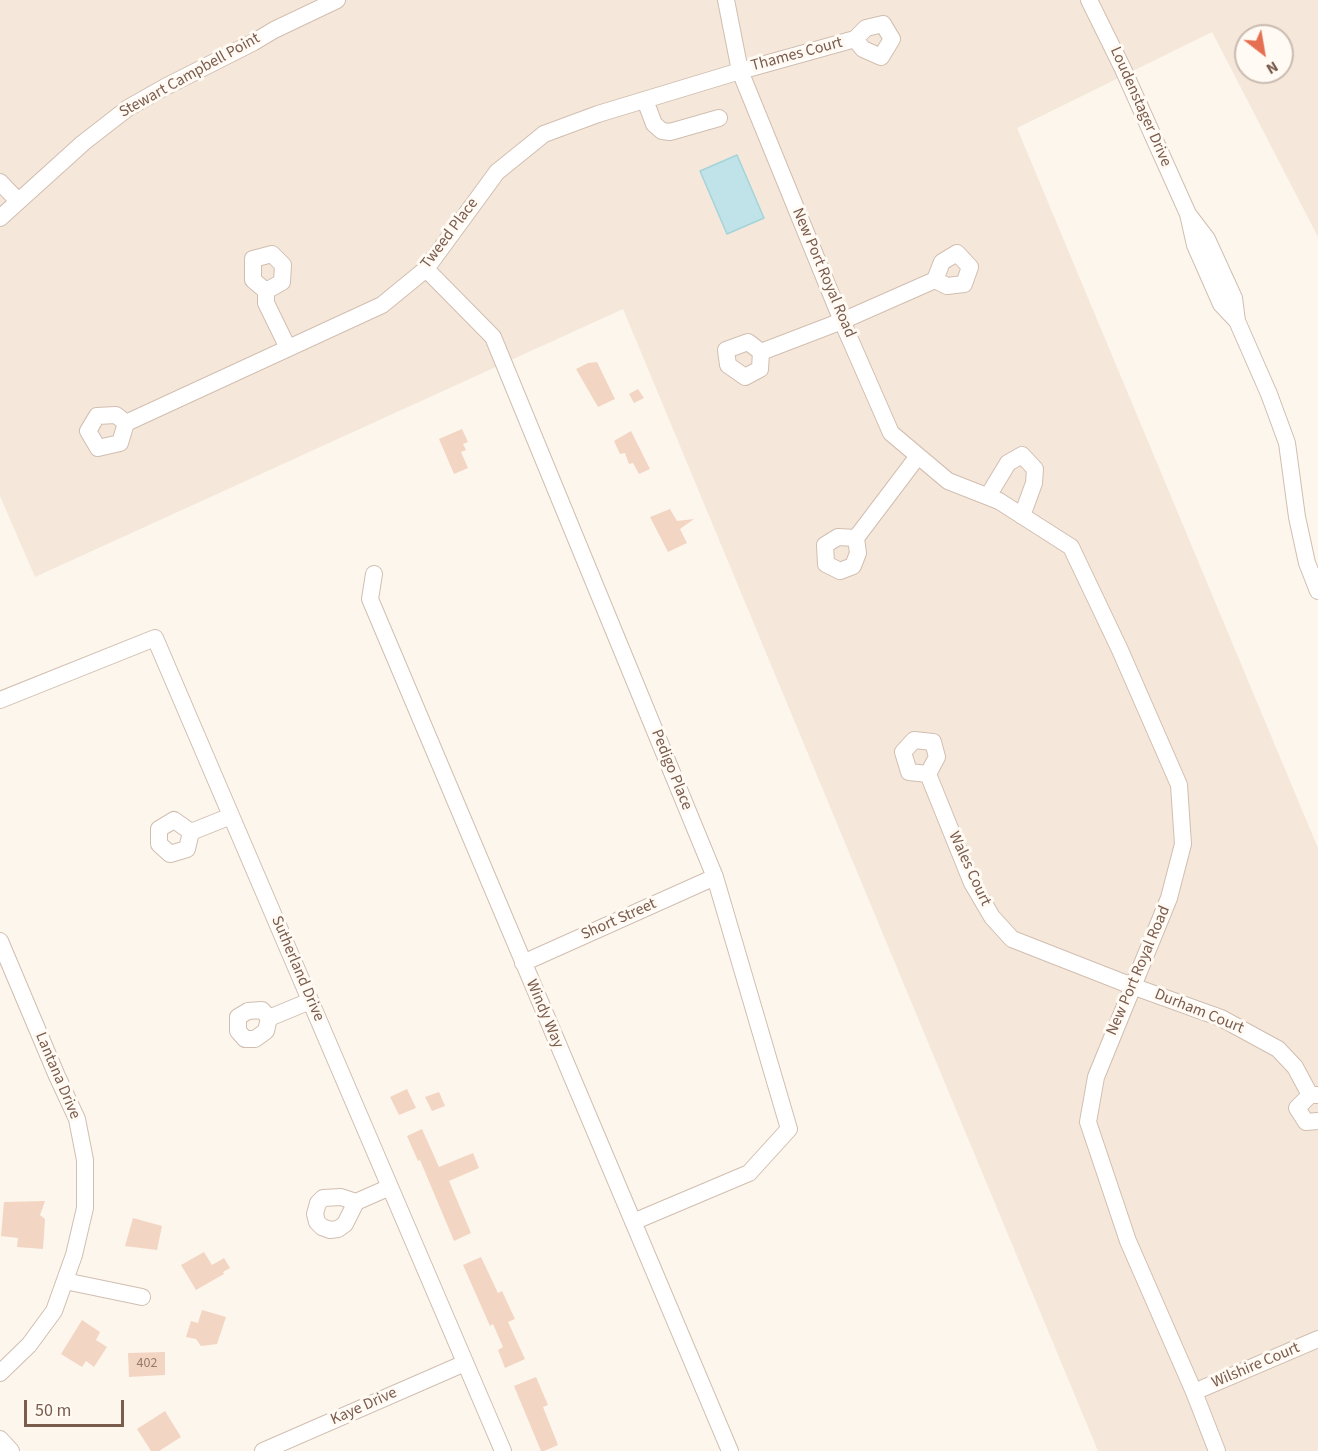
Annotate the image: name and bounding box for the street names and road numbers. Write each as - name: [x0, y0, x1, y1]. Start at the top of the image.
- street label: Stewart Campbell Point: [116, 29, 264, 123]
- street label: Thames Court: [749, 34, 845, 76]
- street label: Loudenstager Drive: [1105, 44, 1175, 170]
- street label: Tweed Place: [417, 195, 483, 273]
- street label: New Port Royal Road: [787, 205, 859, 341]
- street label: Pedigo Place: [646, 727, 696, 813]
- street label: Wales Court: [943, 829, 995, 909]
- street label: Short Street: [578, 895, 660, 945]
- street label: New Port Royal Road: [1103, 903, 1175, 1039]
- street label: Sutherland Drive: [266, 913, 328, 1025]
- street label: Windy Way: [521, 977, 567, 1051]
- street label: Durham Court: [1151, 985, 1247, 1039]
- street label: Lantana Drive: [30, 1030, 84, 1122]
- street label: Wilshire Court: [1209, 1339, 1303, 1393]
- street label: Kaye Drive: [328, 1384, 400, 1430]

